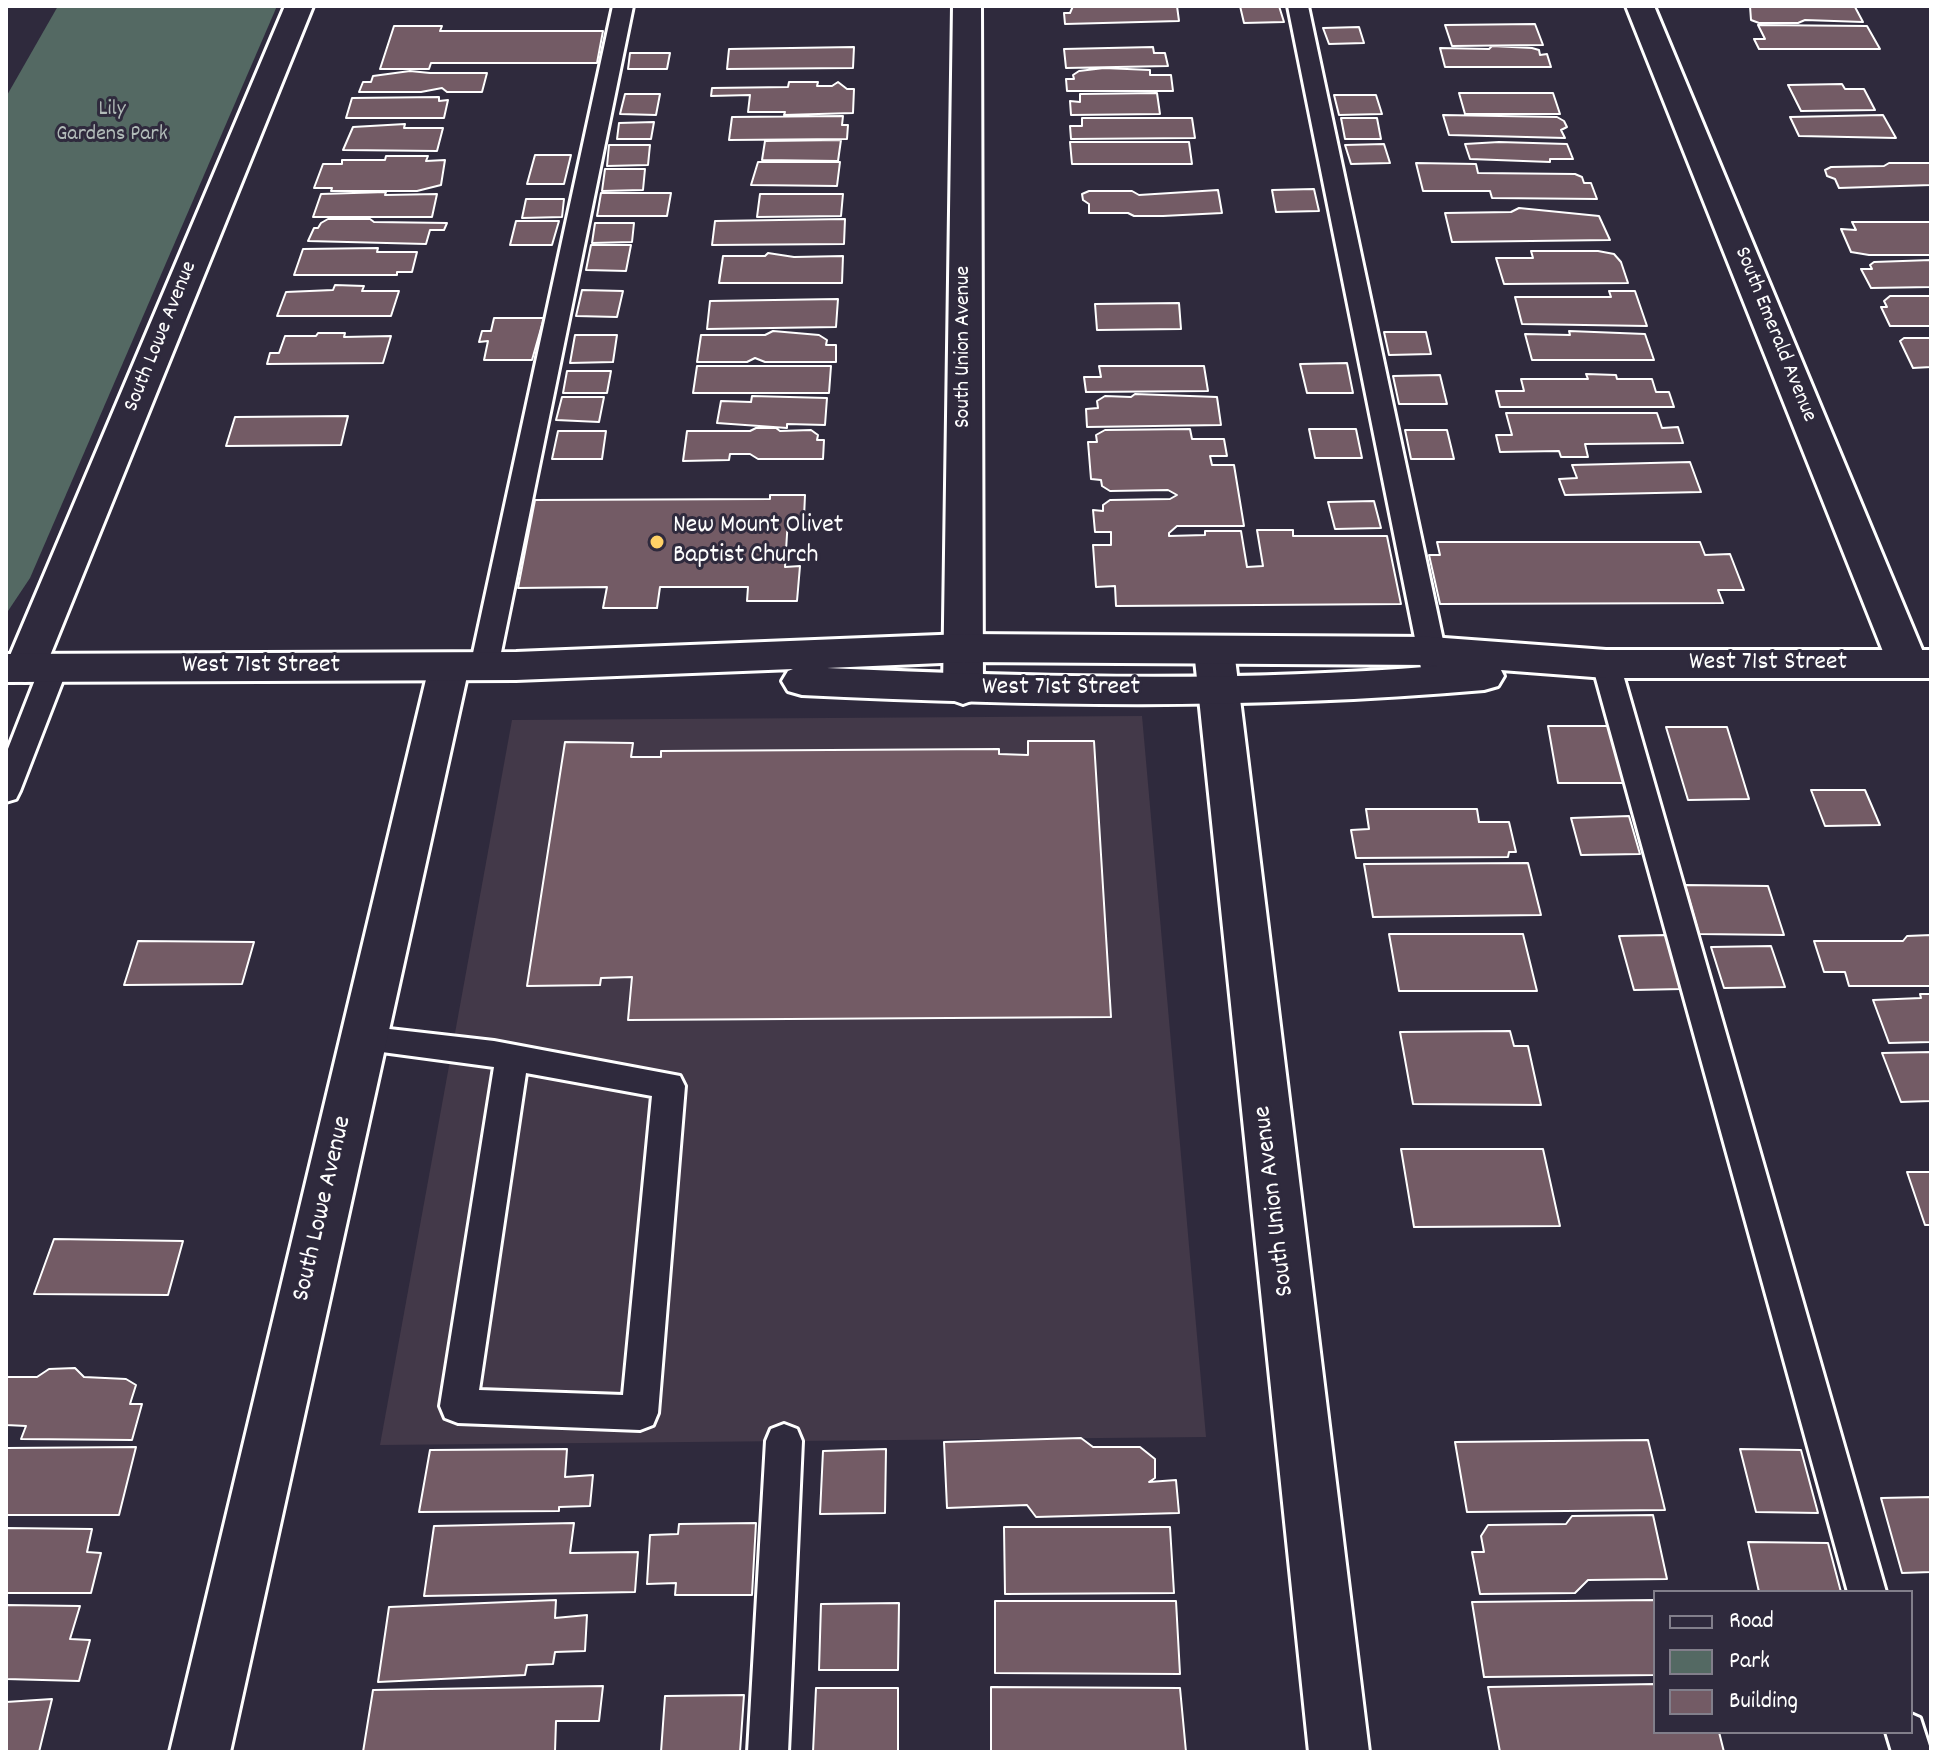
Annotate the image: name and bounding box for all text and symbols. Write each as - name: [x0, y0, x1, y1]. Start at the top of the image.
- park label: Lily Gardens Park: [56, 98, 168, 150]
- street label: South Emerald Avenue: [1727, 244, 1821, 426]
- street label: South Lowe Avenue: [120, 258, 204, 416]
- street label: South Union Avenue: [952, 266, 978, 428]
- place label: New Mount Olivet Baptist Church: [673, 511, 843, 572]
- marker: New Mount Olivet Baptist Church: [648, 533, 666, 551]
- street label: West 71st Street: [1689, 648, 1847, 680]
- street label: West 71st Street: [182, 651, 340, 683]
- street label: West 71st Street: [982, 673, 1140, 705]
- street label: South Union Avenue: [1249, 1104, 1303, 1298]
- street label: South Lowe Avenue: [288, 1113, 360, 1305]
- legend: [1653, 1590, 1913, 1734]
- text: Road: [1729, 1605, 1774, 1639]
- text: Park: [1729, 1645, 1770, 1679]
- text: Building: [1729, 1685, 1798, 1719]

